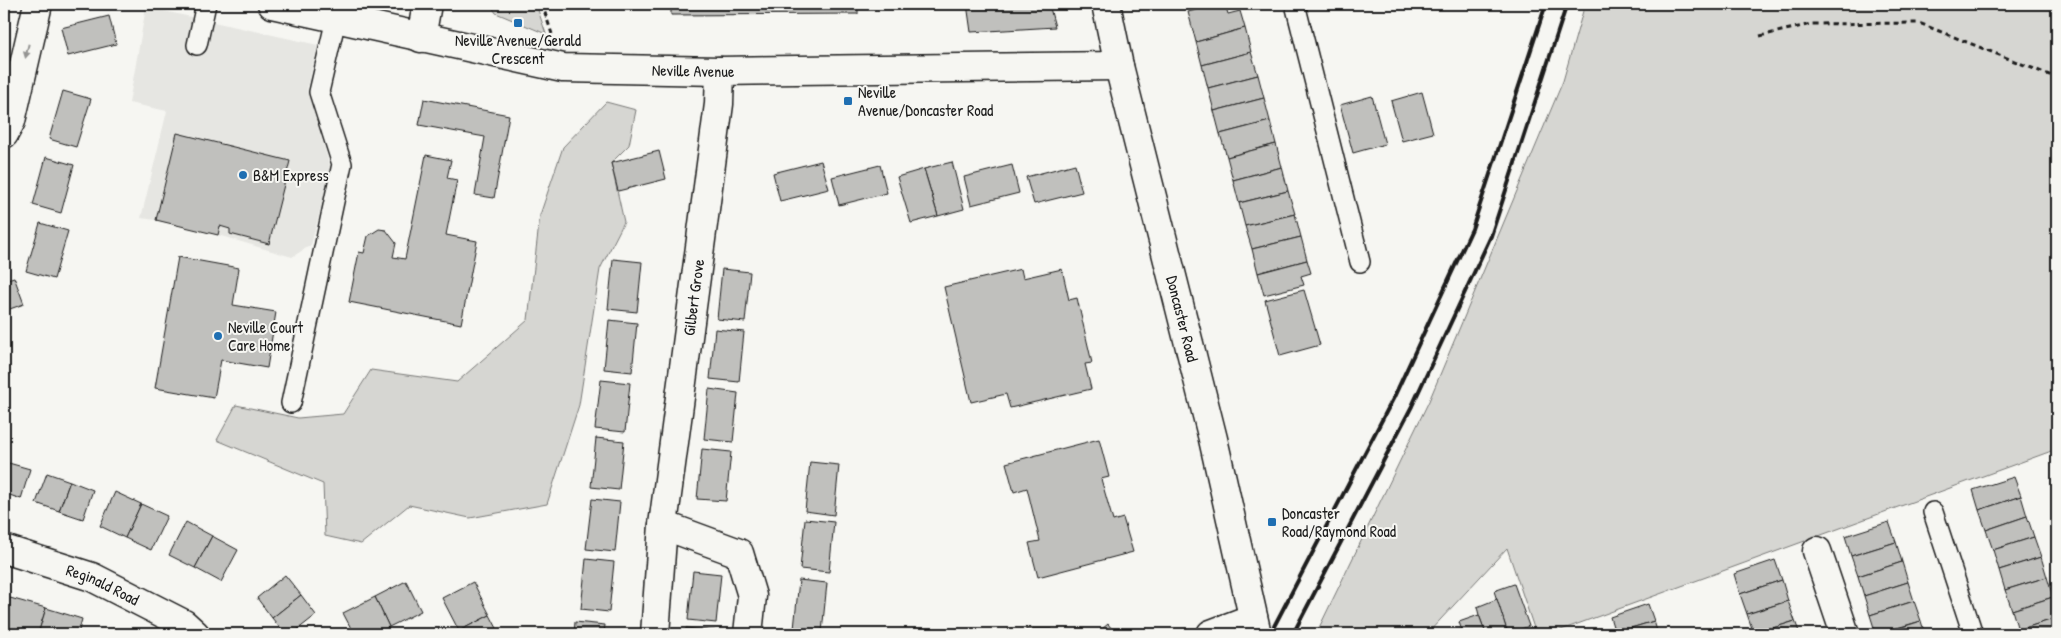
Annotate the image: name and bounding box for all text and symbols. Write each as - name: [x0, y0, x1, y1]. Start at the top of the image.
- marker: Neville Avenue/Gerald Crescent: [512, 17, 524, 29]
- place label: Neville Avenue/Gerald Crescent: [455, 29, 581, 69]
- one-way arrow: [23, 44, 31, 59]
- street label: Neville Avenue: [652, 59, 735, 82]
- place label: Neville Avenue/Doncaster Road: [858, 81, 993, 121]
- marker: Neville Avenue/Doncaster Road: [842, 95, 854, 107]
- place label: B&M Express: [253, 164, 329, 186]
- marker: B&M Express: [237, 169, 249, 181]
- street label: Gilbert Grove: [677, 257, 709, 337]
- street label: Doncaster Road: [1161, 273, 1204, 364]
- place label: Neville Court Care Home: [228, 316, 304, 356]
- marker: Neville Court Care Home: [212, 330, 224, 342]
- place label: Doncaster Road/Raymond Road: [1282, 502, 1396, 542]
- marker: Doncaster Road/Raymond Road: [1266, 516, 1278, 528]
- street label: Reginald Road: [63, 558, 143, 610]

